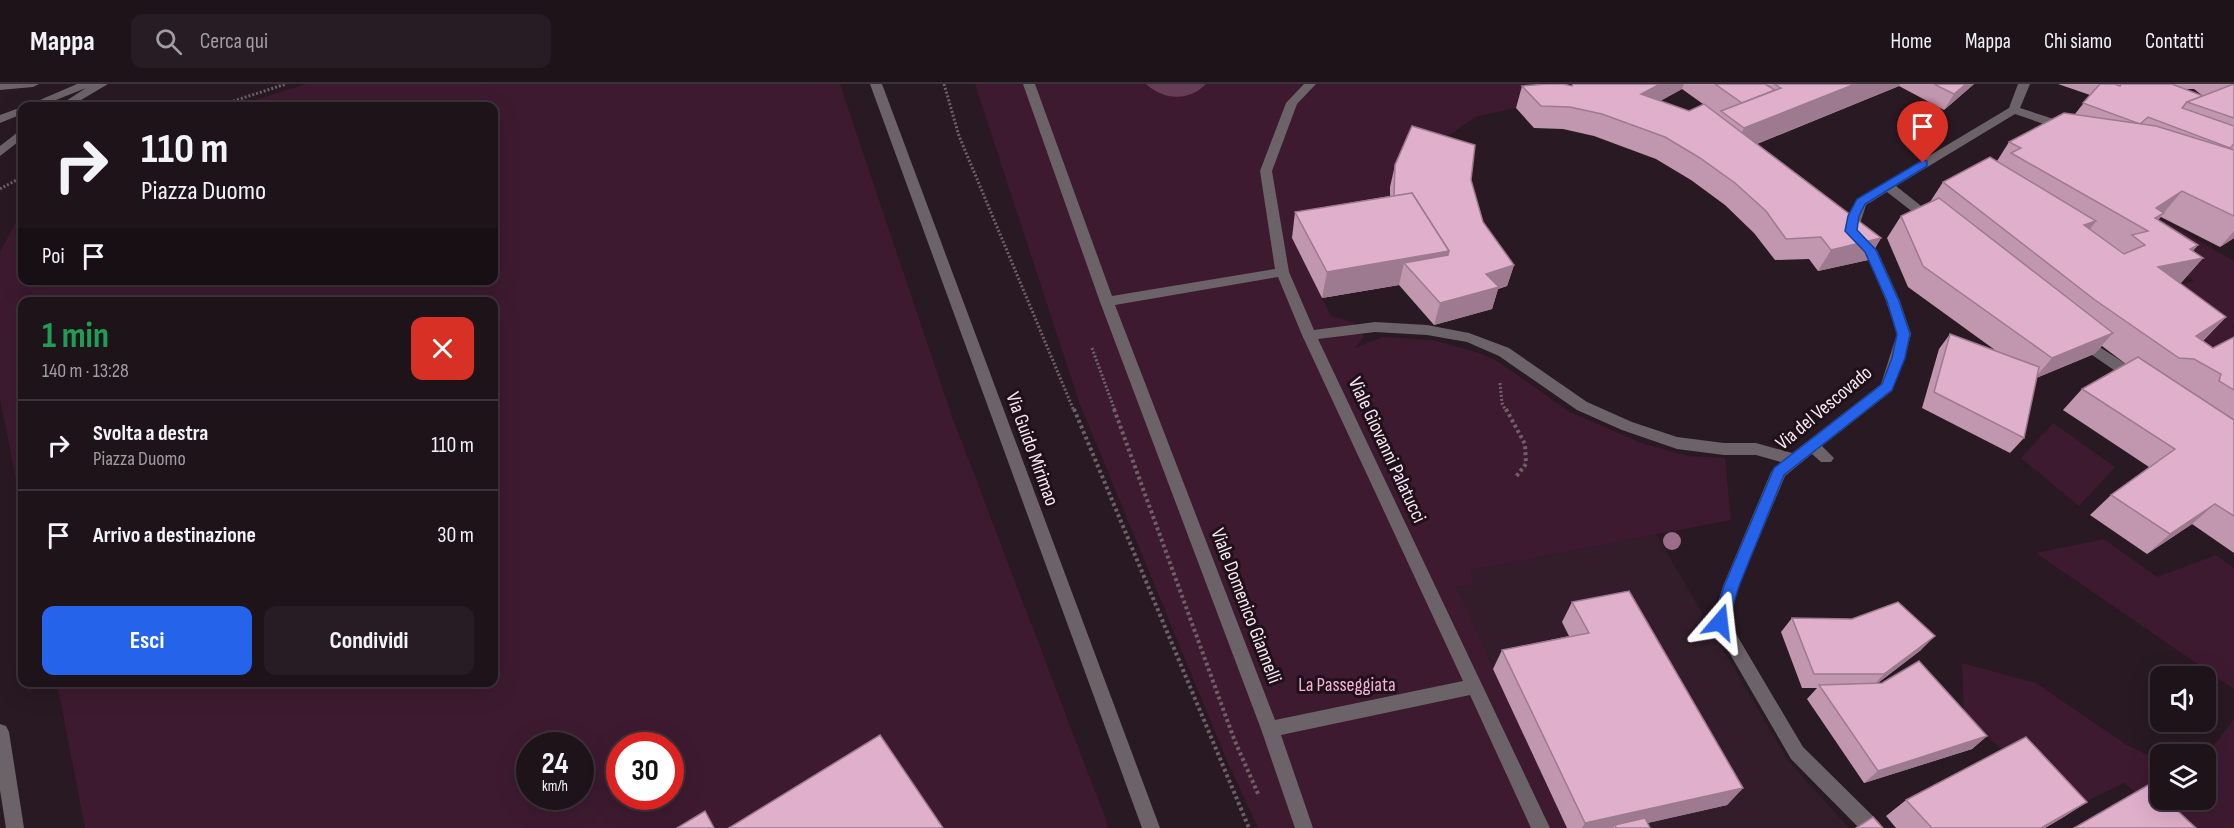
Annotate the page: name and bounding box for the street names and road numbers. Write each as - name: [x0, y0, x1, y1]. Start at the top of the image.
- street label: Via del Vescovado: [1771, 361, 1877, 455]
- street label: Viale Giovanni Palatucci: [1343, 373, 1431, 527]
- street label: Via Guido Mirimao: [1000, 389, 1064, 509]
- street label: Viale Domenico Giannelli: [1205, 525, 1287, 687]

